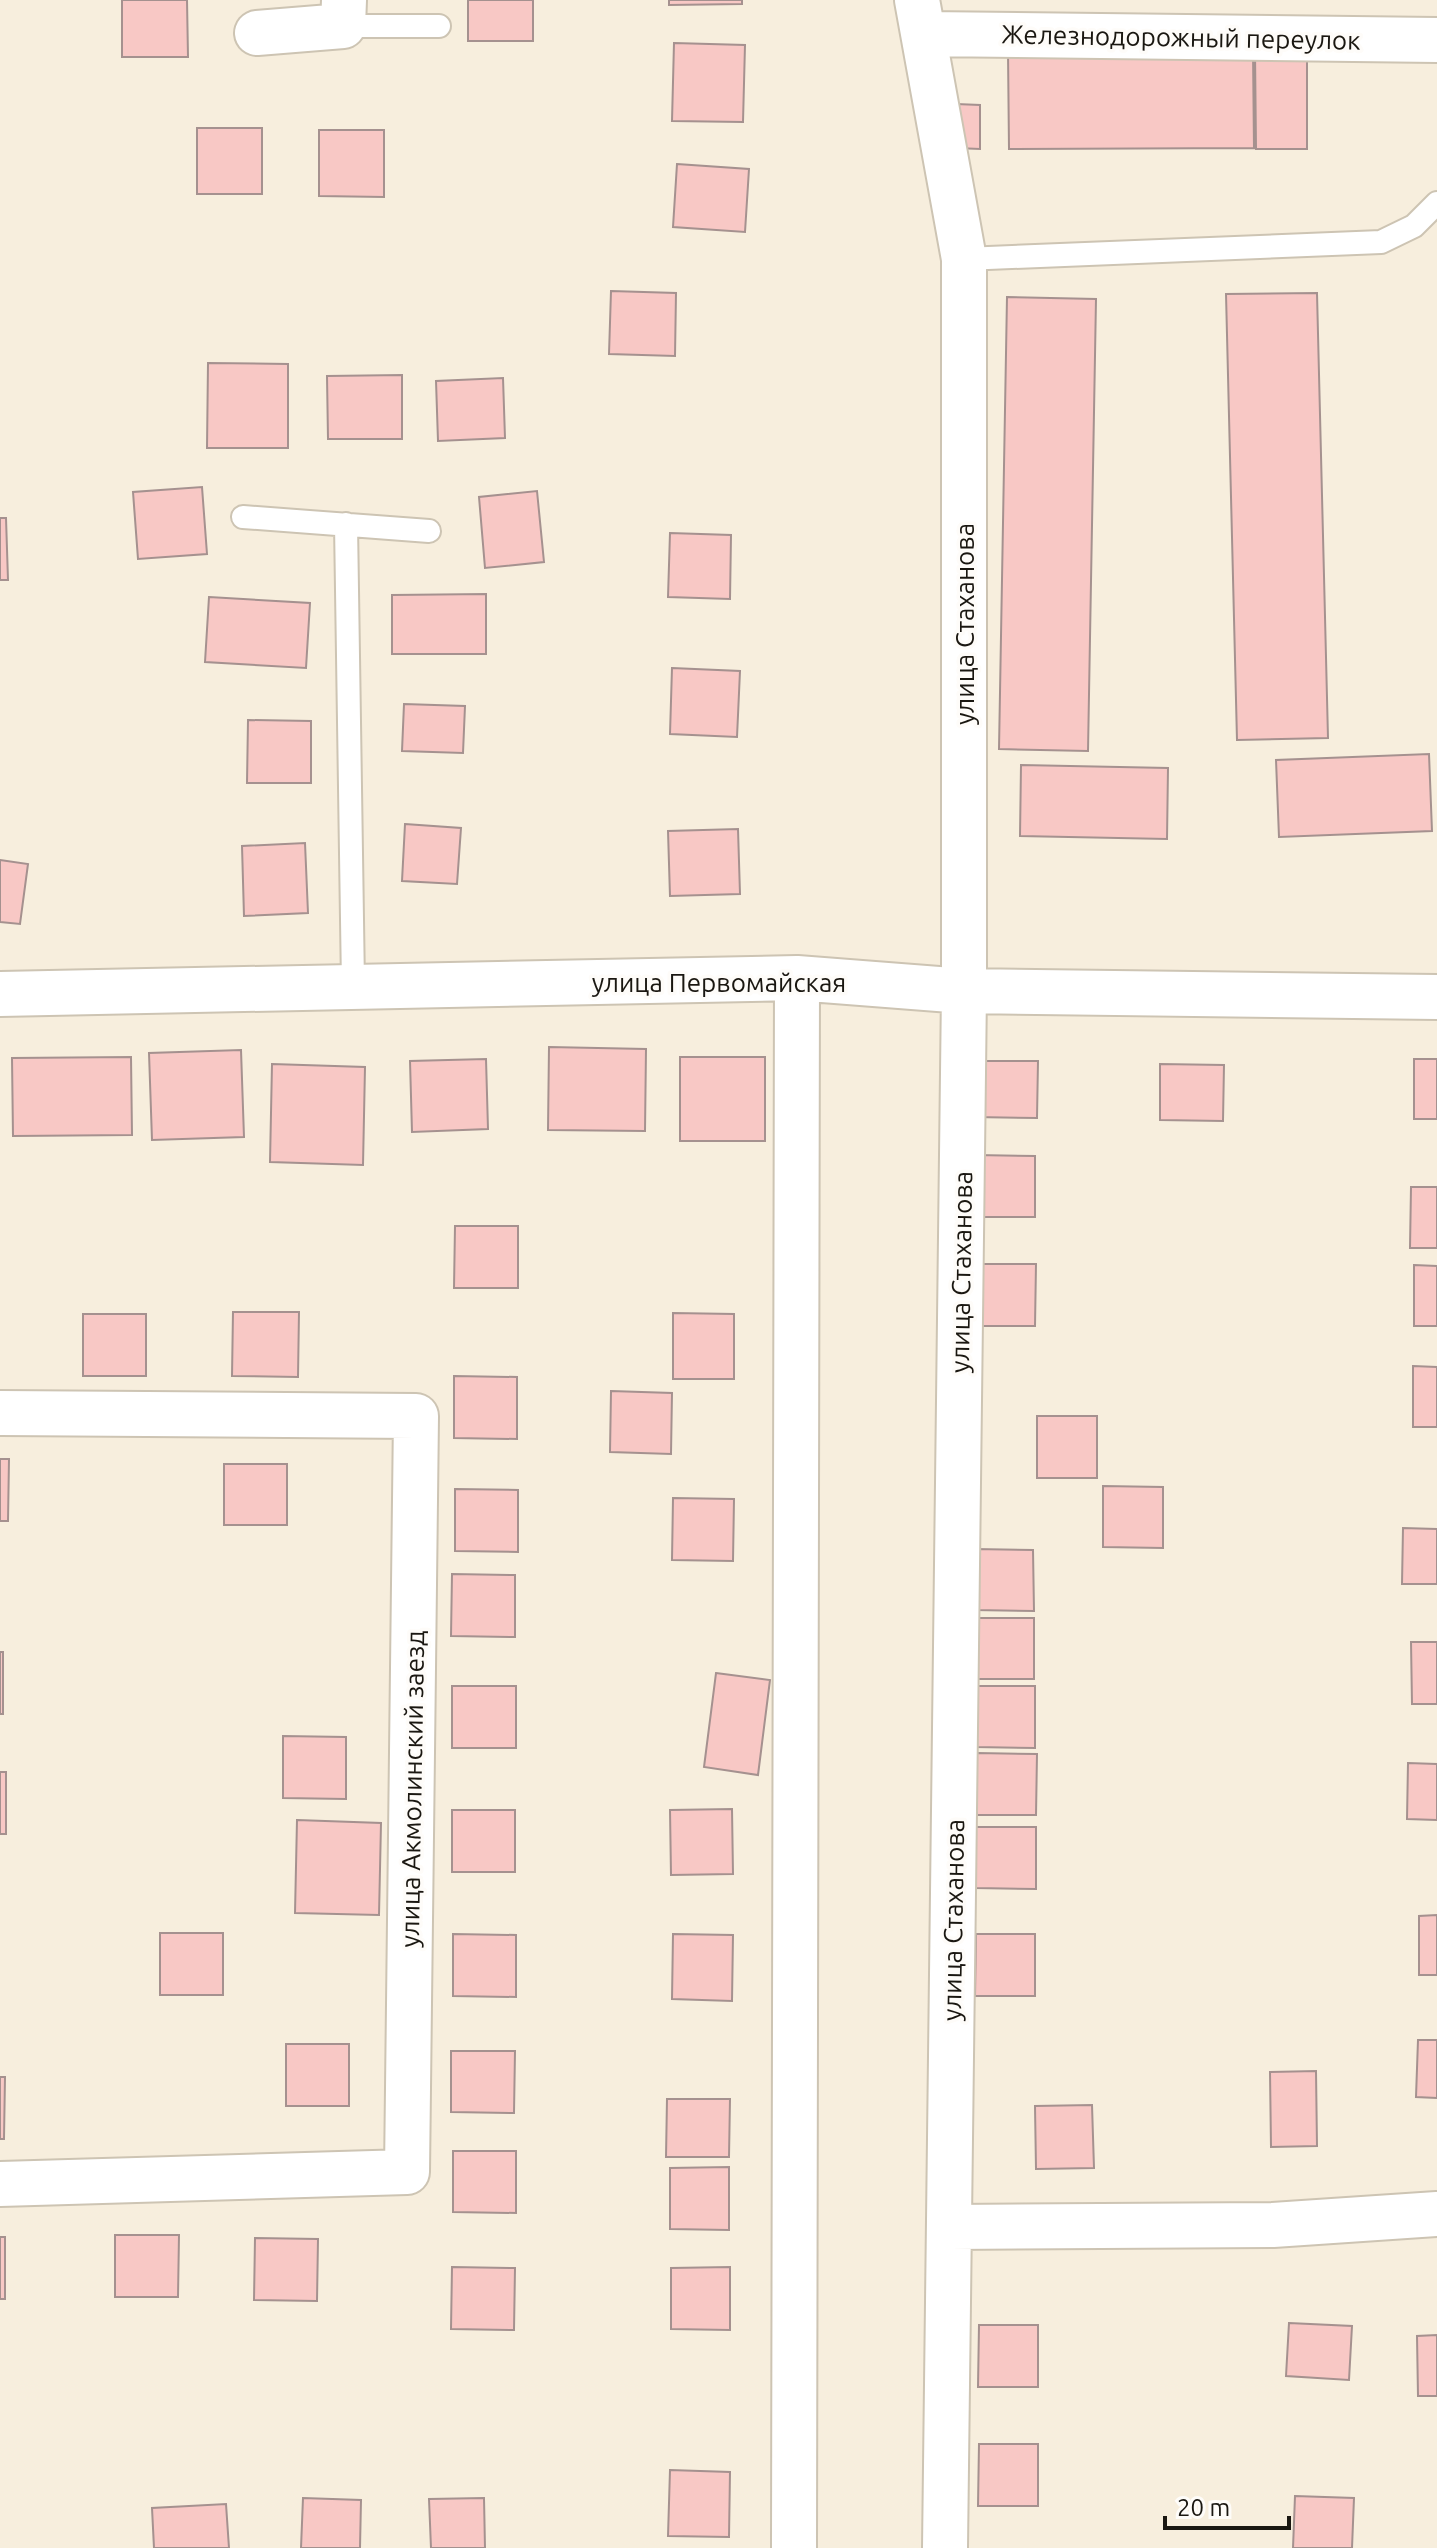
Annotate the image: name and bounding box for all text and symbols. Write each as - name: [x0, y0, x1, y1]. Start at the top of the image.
- street label: Железнодорожный переулок: [1001, 19, 1361, 55]
- street label: улица Стаханова: [950, 523, 979, 725]
- street label: улица Первомайская: [592, 968, 846, 997]
- street label: улица Стаханова: [945, 1171, 977, 1373]
- street label: улица Акмолинский заезд: [395, 1630, 429, 1948]
- street label: улица Стаханова: [937, 1819, 969, 2021]
- scale bar: [1165, 2480, 1289, 2530]
- text: 20 m: [1177, 2494, 1230, 2521]

